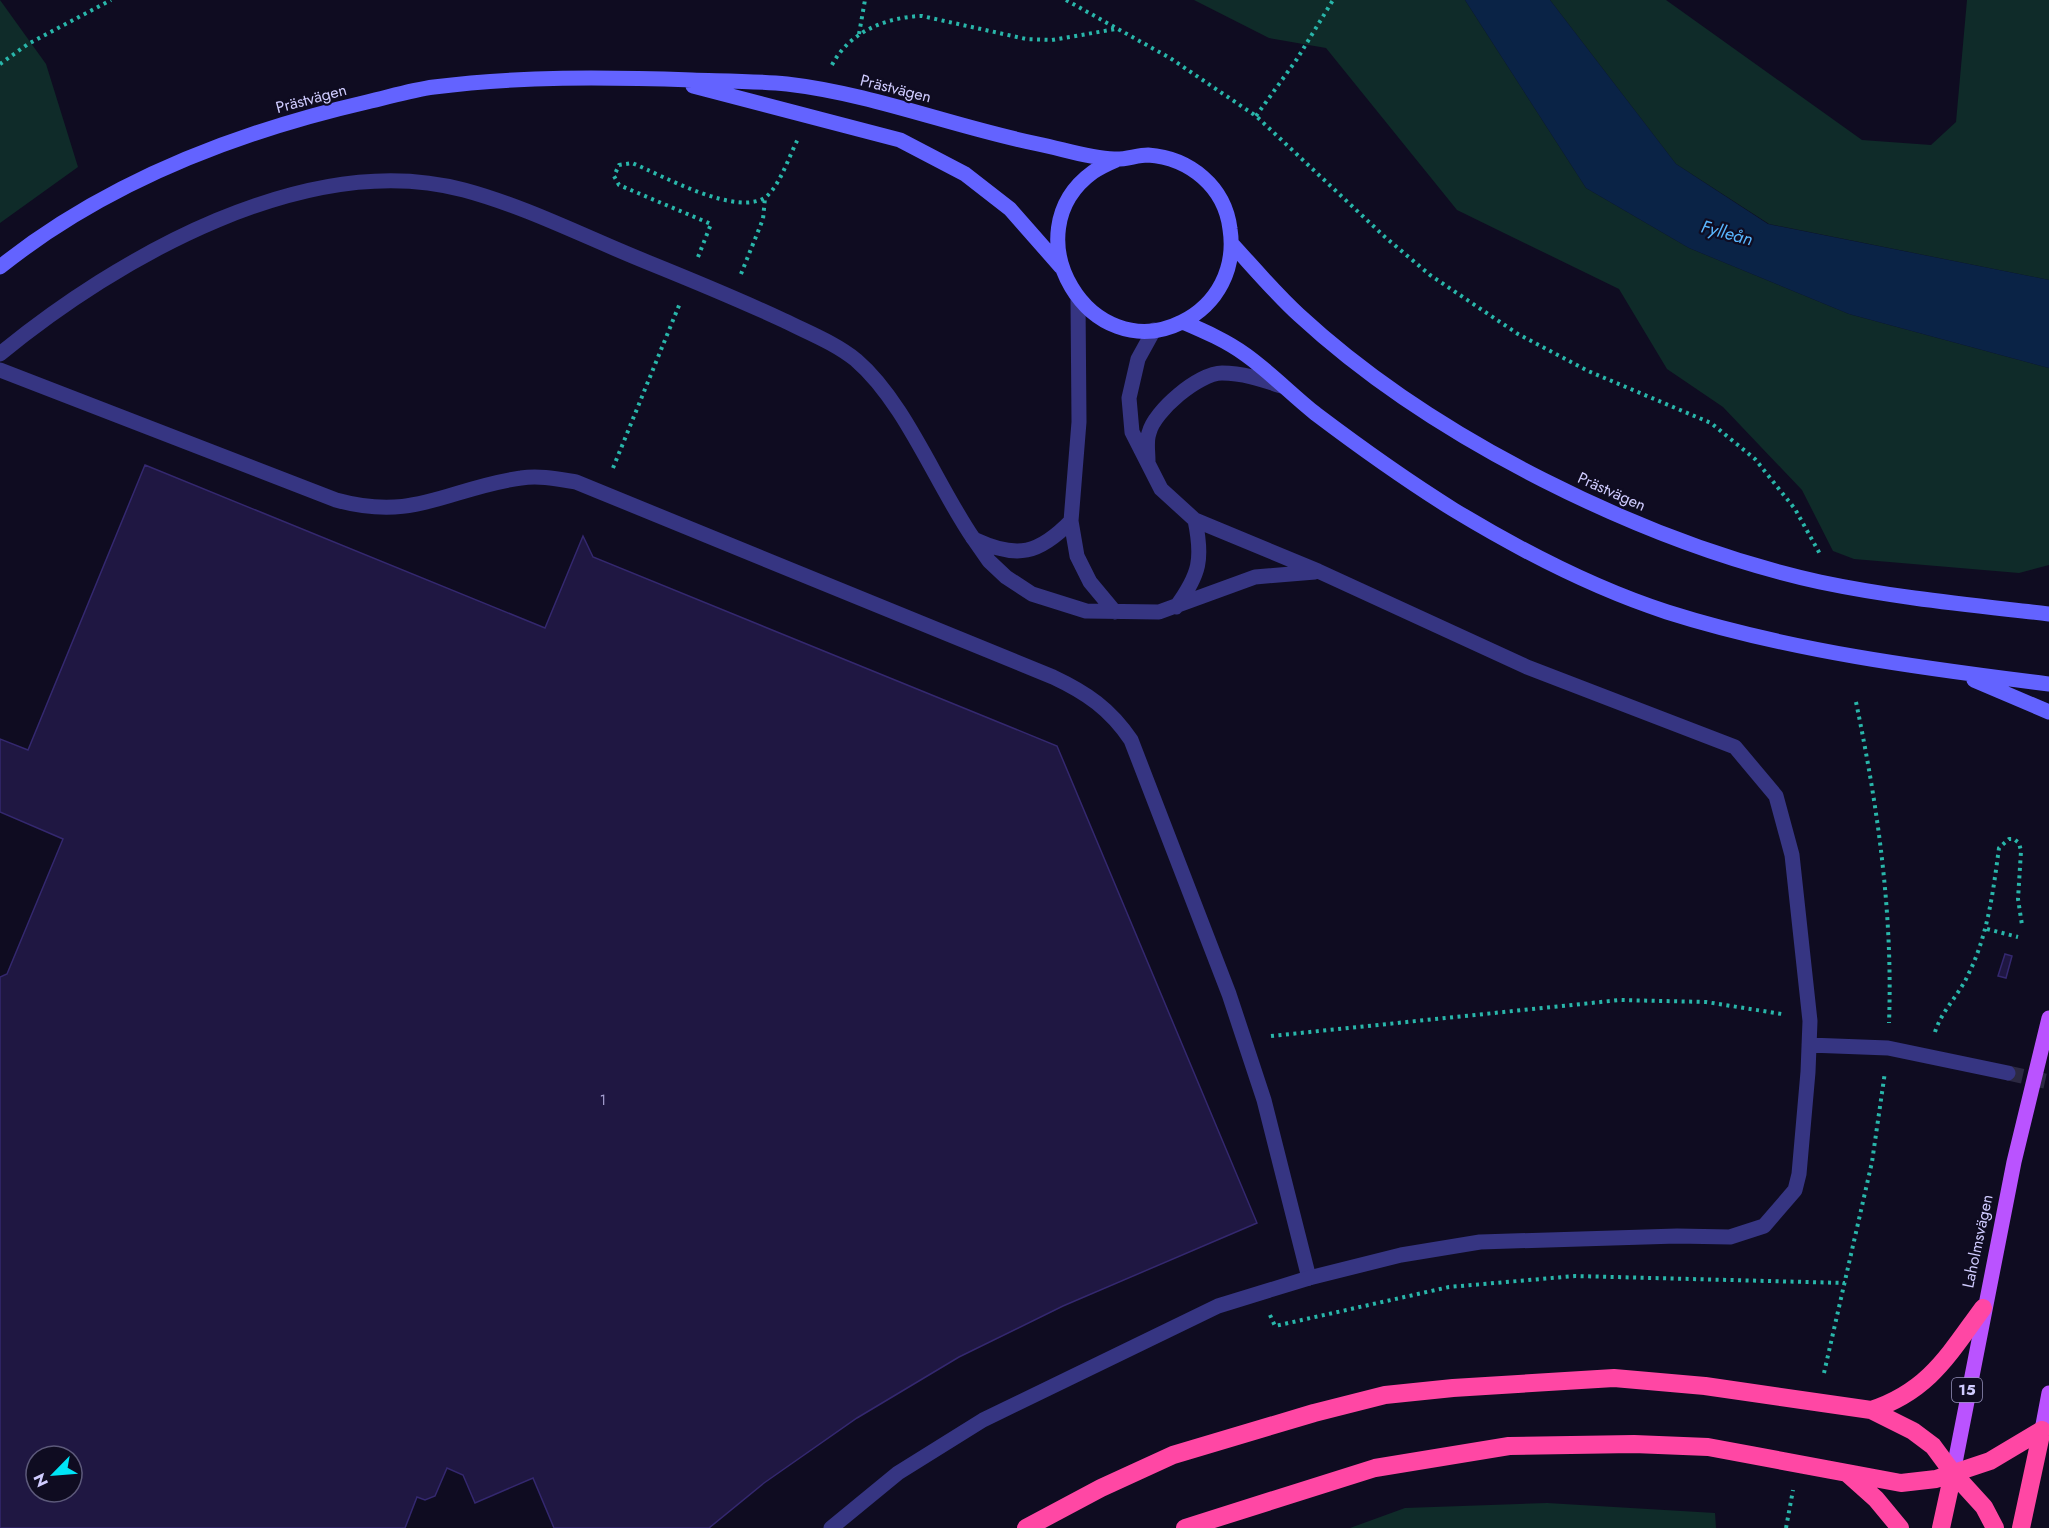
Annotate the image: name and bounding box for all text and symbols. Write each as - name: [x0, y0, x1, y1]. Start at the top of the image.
- street label: Prästvägen: [858, 69, 934, 108]
- street label: Prästvägen: [273, 78, 349, 119]
- water label: Fylleån: [1698, 214, 1756, 252]
- street label: Prästvägen: [1574, 466, 1650, 517]
- house number: 1: [600, 1090, 606, 1110]
- street label: Laholmsvägen: [1956, 1192, 1999, 1290]
- road number: 15: [1952, 1378, 1982, 1402]
- north arrow: [24, 1444, 84, 1504]
- text: N: [28, 1470, 54, 1491]

